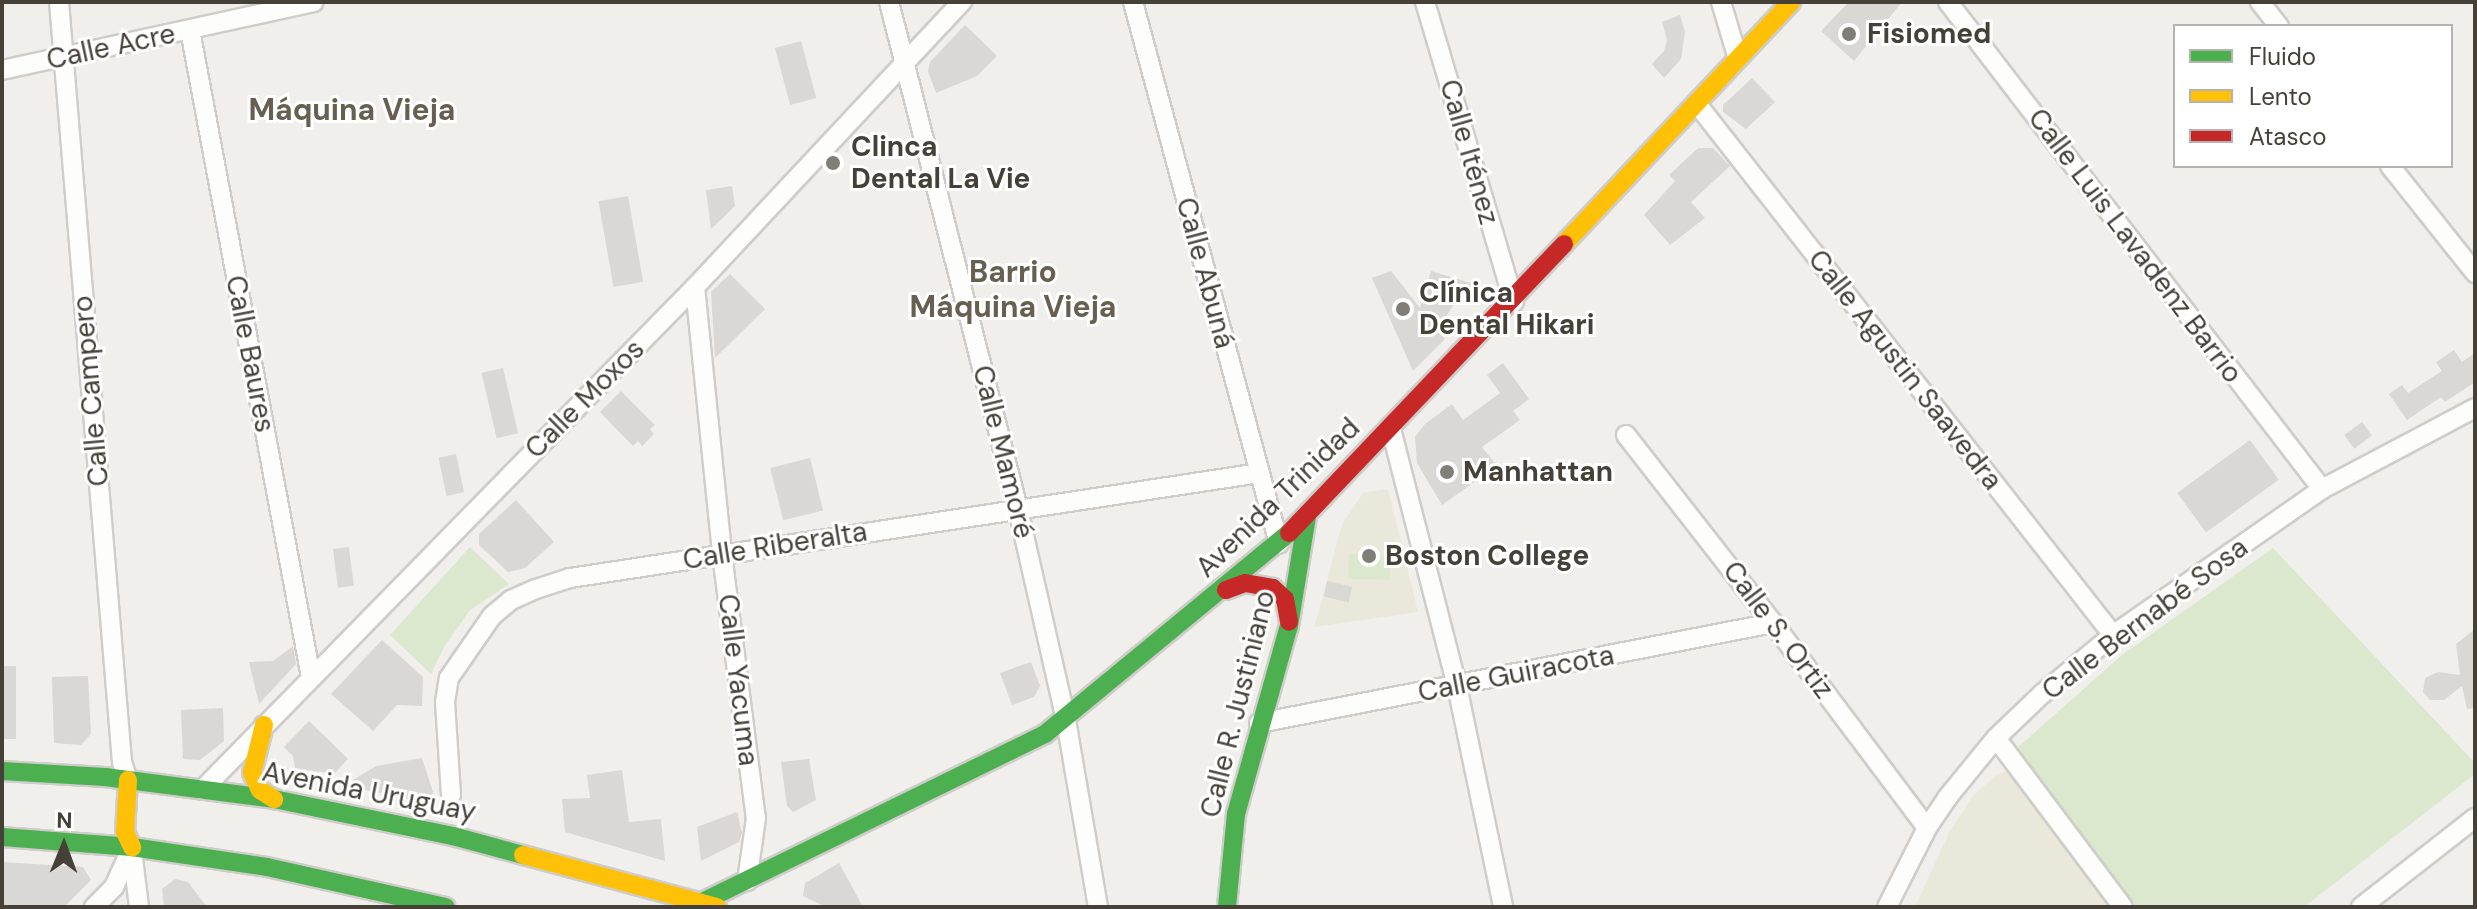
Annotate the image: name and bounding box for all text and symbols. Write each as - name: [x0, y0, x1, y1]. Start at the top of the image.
- street label: Calle Acre: [44, 17, 178, 77]
- place label: Fisiomed: [1867, 17, 1991, 51]
- marker: Fisiomed: [1838, 23, 1860, 45]
- legend: [2173, 24, 2453, 168]
- text: Fluido: [2249, 41, 2316, 72]
- street label: Calle Iténez: [1432, 76, 1506, 228]
- text: Lento: [2249, 81, 2312, 112]
- district label: Máquina Vieja: [249, 92, 455, 128]
- street label: Calle Luis Lavadenz Barrio: [2021, 102, 2249, 390]
- text: Atasco: [2249, 121, 2326, 152]
- place label: Clinca Dental La Vie: [851, 130, 1030, 196]
- marker: Clinca Dental La Vie: [822, 152, 844, 174]
- street label: Calle Abuná: [1169, 194, 1241, 352]
- street label: Calle Agustin Saavedra: [1801, 243, 2009, 497]
- district label: Barrio Máquina Vieja: [910, 254, 1116, 324]
- street label: Calle Baures: [218, 273, 282, 435]
- place label: Clínica Dental Hikari: [1419, 276, 1594, 342]
- street label: Calle Campero: [66, 294, 116, 488]
- marker: Clínica Dental Hikari: [1394, 300, 1412, 318]
- street label: Calle Moxos: [518, 332, 652, 466]
- street label: Calle Mamoré: [965, 362, 1041, 542]
- street label: Avenida Trinidad: [1189, 411, 1367, 585]
- place label: Manhattan: [1463, 455, 1613, 489]
- marker: Manhattan: [1438, 463, 1456, 481]
- street label: Calle Riberalta: [681, 515, 869, 577]
- street label: Calle Bernabé Sosa: [2036, 531, 2254, 707]
- place label: Boston College: [1385, 539, 1589, 573]
- marker: Boston College: [1360, 547, 1378, 565]
- street label: Calle S. Ortiz: [1716, 555, 1840, 705]
- street label: Calle R. Justiniano: [1194, 587, 1282, 821]
- street label: Calle Yacuma: [711, 592, 765, 768]
- street label: Calle Guiracota: [1415, 639, 1617, 709]
- street label: Avenida Uruguay: [259, 755, 479, 829]
- north arrow: [24, 805, 104, 885]
- text: N: [56, 806, 73, 835]

